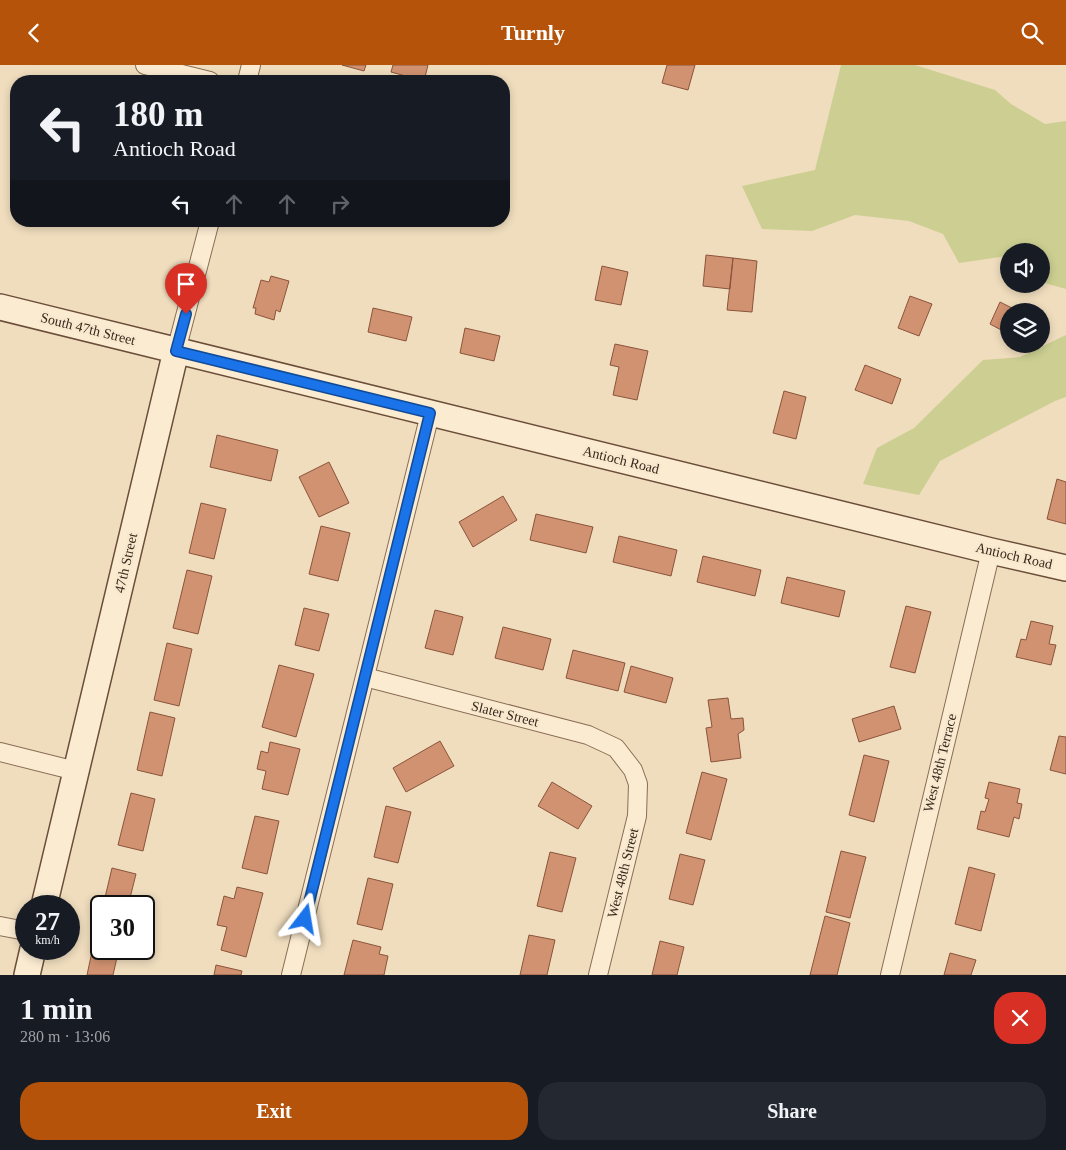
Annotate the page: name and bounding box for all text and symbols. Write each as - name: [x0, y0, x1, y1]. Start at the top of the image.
- icon: back: [20, 19, 48, 47]
- icon: search: [1018, 19, 1046, 47]
- text: Turnly: [501, 20, 565, 45]
- icon: left: [30, 95, 95, 160]
- text: 180 m: [113, 95, 203, 134]
- text: Antioch Road: [113, 136, 236, 161]
- icon: left: [167, 190, 195, 218]
- icon: ahead: [220, 190, 248, 218]
- icon: ahead: [273, 190, 301, 218]
- icon: right: [326, 190, 354, 218]
- map controls: [1000, 243, 1050, 353]
- button: sound: [1000, 243, 1050, 293]
- pin: [165, 263, 207, 314]
- icon: arrive: [172, 270, 200, 298]
- button: layers: [1000, 303, 1050, 353]
- street label: South 47th Street: [39, 310, 137, 348]
- street label: Antioch Road: [581, 443, 661, 477]
- street label: 47th Street: [112, 531, 140, 594]
- street label: Antioch Road: [974, 540, 1054, 572]
- street label: Slater Street: [470, 698, 540, 730]
- street label: West 48th Terrace: [921, 712, 959, 814]
- street label: West 48th Street: [605, 826, 641, 920]
- position arrow: [278, 892, 330, 944]
- speed limit sign: 30: [90, 895, 155, 960]
- text: 27: [35, 908, 60, 935]
- text: km/h: [35, 933, 60, 947]
- text: 1 min: [20, 992, 93, 1025]
- button: close: [994, 992, 1046, 1044]
- text: 280 m · 13:06: [20, 1028, 110, 1045]
- button: Exit: [20, 1082, 528, 1140]
- button: Share: [538, 1082, 1046, 1140]

